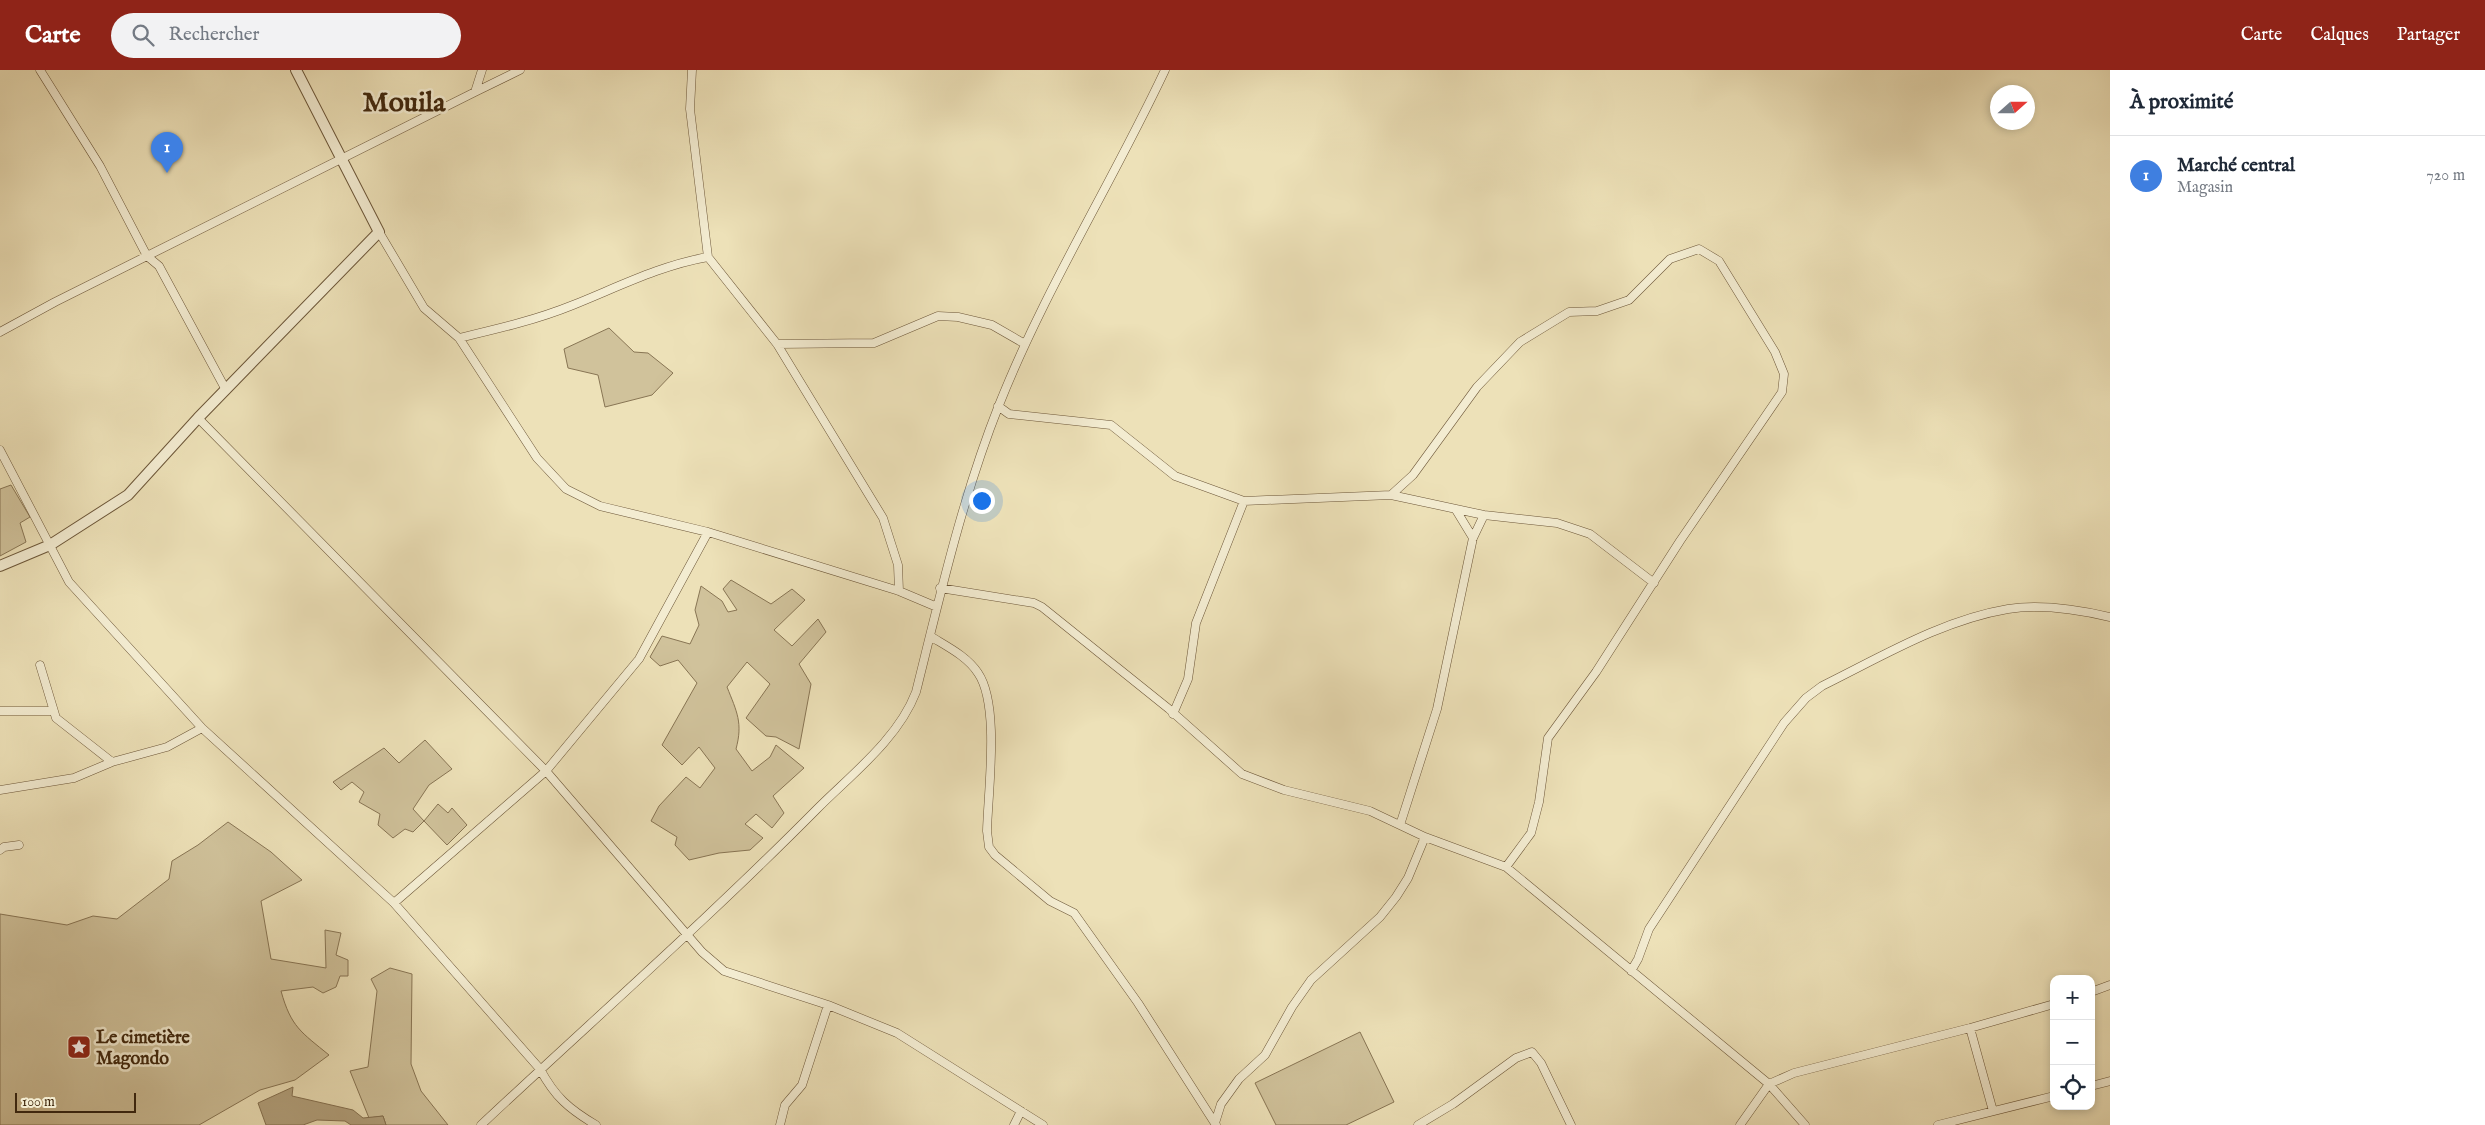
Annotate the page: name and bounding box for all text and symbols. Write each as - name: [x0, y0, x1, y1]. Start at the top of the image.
- search box: [111, 13, 461, 58]
- text: Carte: [25, 20, 81, 51]
- icon: search: [129, 21, 157, 49]
- text: Rechercher: [169, 23, 260, 47]
- text: Carte: [2241, 24, 2282, 47]
- text: Calques: [2310, 24, 2369, 47]
- text: Partager: [2397, 24, 2460, 47]
- north arrow: [1990, 85, 2035, 130]
- district label: Mouila: [363, 86, 446, 121]
- text: À proximité: [2130, 89, 2233, 116]
- pin: 1: [151, 132, 183, 173]
- text: Marché central: [2177, 154, 2295, 178]
- text: 1: [2143, 166, 2149, 186]
- text: 720 m: [2426, 166, 2465, 186]
- text: Magasin: [2177, 178, 2233, 198]
- your location: [969, 488, 995, 514]
- map controls: [2050, 975, 2095, 1110]
- button: +: [2050, 975, 2095, 1020]
- button: −: [2050, 1020, 2095, 1065]
- place label: Le cimetière Magondo: [96, 1027, 191, 1071]
- place icon: Le cimetière Magondo: [66, 1034, 92, 1060]
- button: locate: [2050, 1065, 2095, 1110]
- scale bar: [15, 1090, 136, 1113]
- text: 100 m: [22, 1093, 55, 1111]

